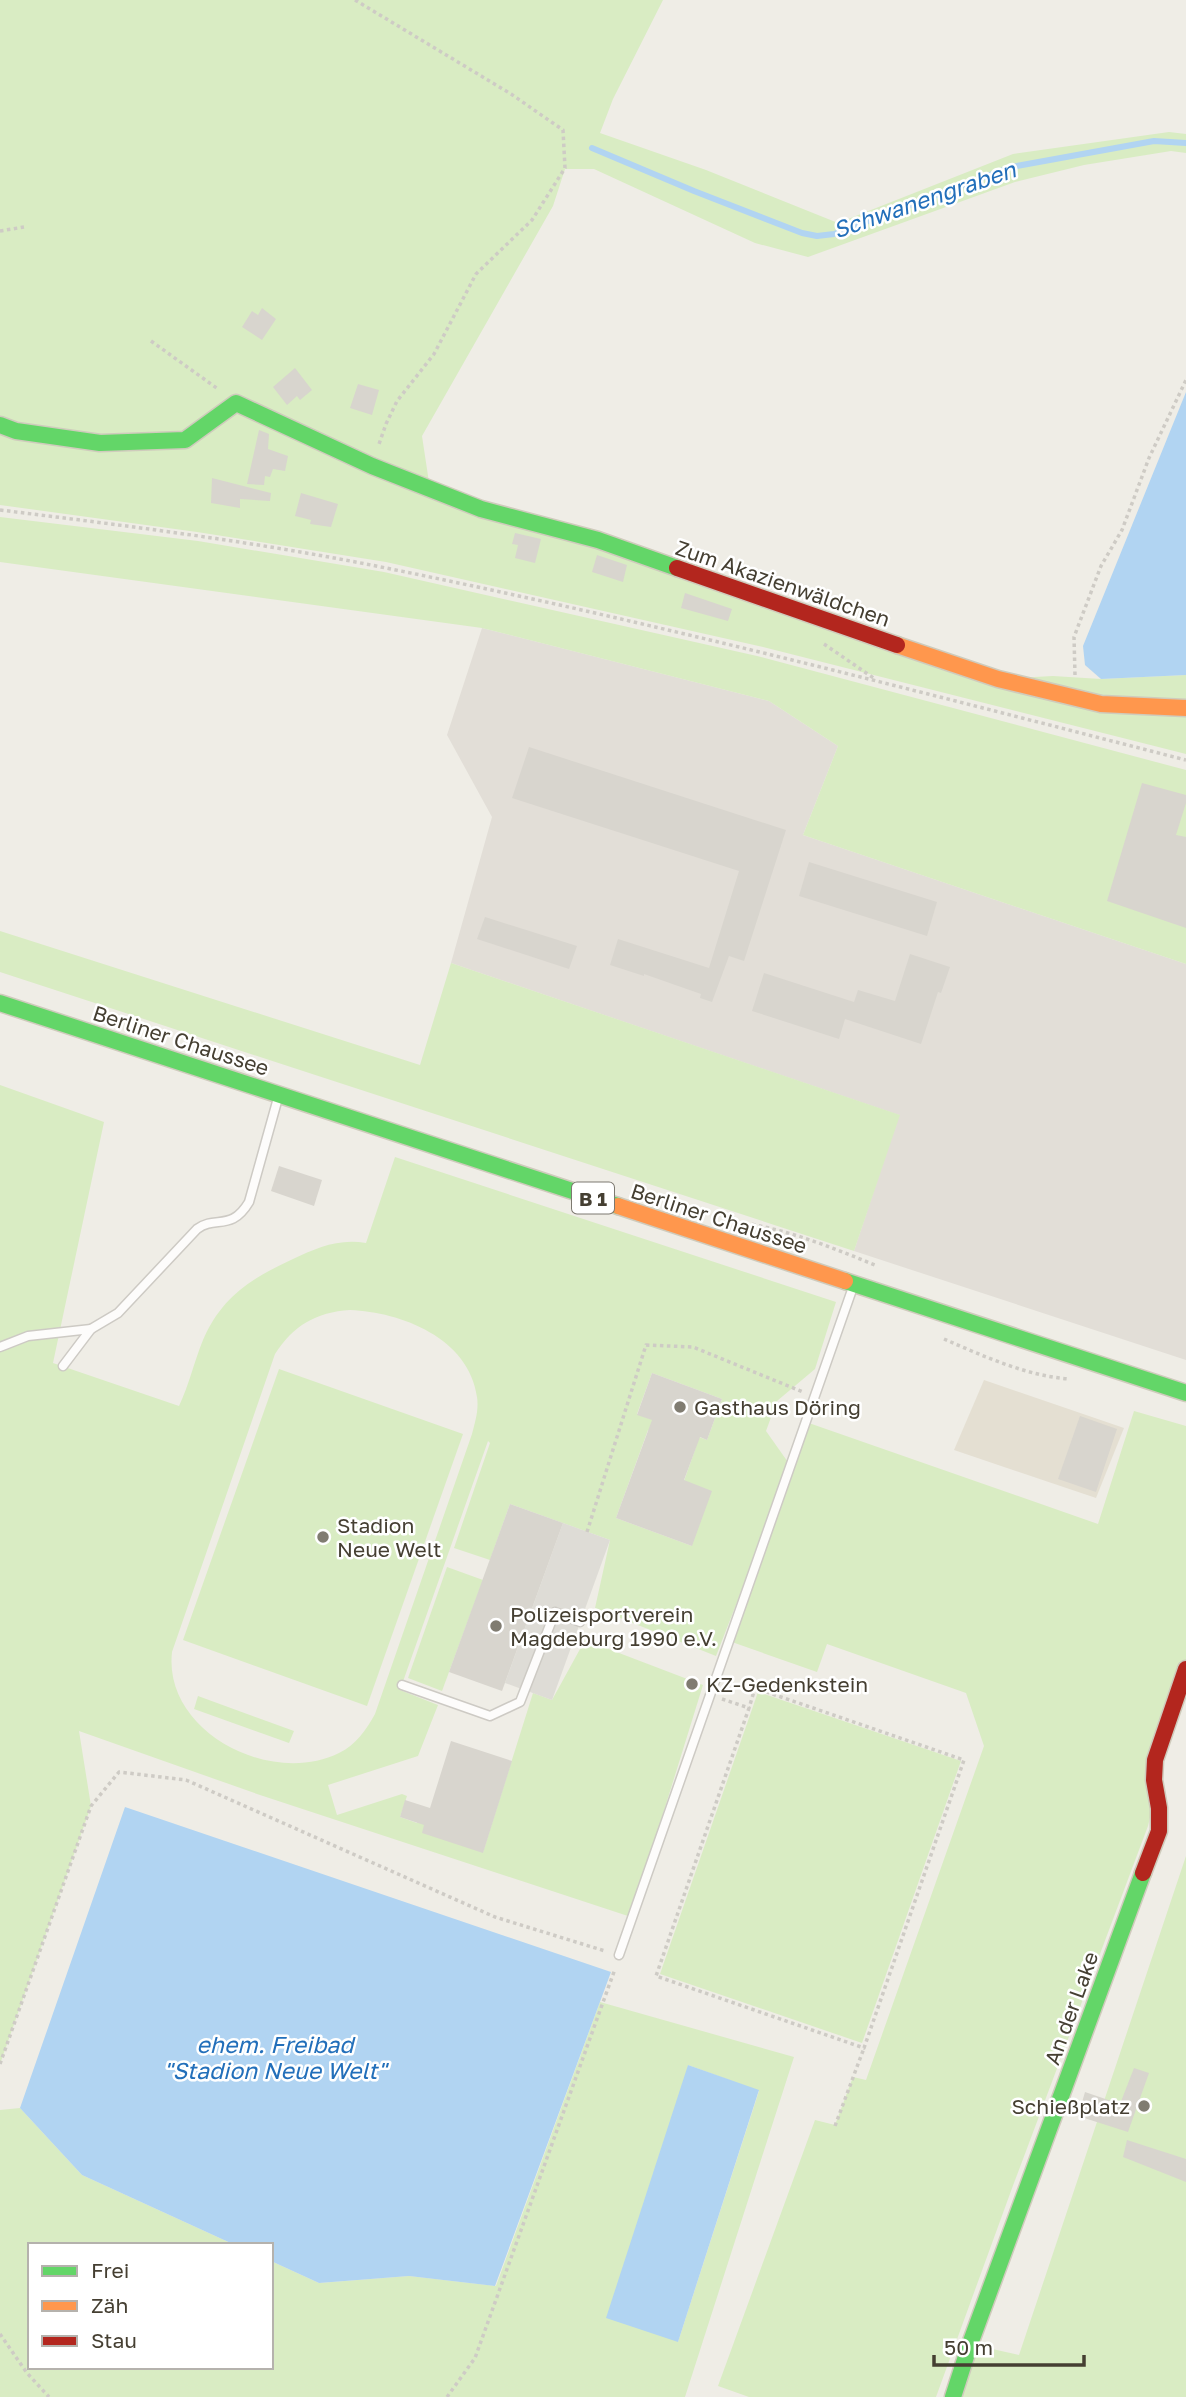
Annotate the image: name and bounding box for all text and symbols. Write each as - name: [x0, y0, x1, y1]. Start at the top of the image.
- water label: Schwanengraben: [829, 154, 1020, 243]
- street label: Zum Akazienwäldchen: [672, 534, 894, 632]
- street label: Berliner Chaussee: [90, 999, 272, 1081]
- street label: Berliner Chaussee: [628, 1177, 810, 1259]
- road number: B 1: [572, 1182, 614, 1214]
- place label: Gasthaus Döring: [694, 1394, 861, 1420]
- marker: Gasthaus Döring: [672, 1399, 688, 1415]
- place label: Stadion Neue Welt: [337, 1512, 441, 1562]
- marker: Stadion Neue Welt: [315, 1529, 331, 1545]
- place label: Polizeisportverein Magdeburg 1990 e.V.: [510, 1601, 717, 1651]
- marker: Polizeisportverein Magdeburg 1990 e.V.: [488, 1618, 504, 1634]
- place label: KZ-Gedenkstein: [706, 1671, 868, 1697]
- marker: KZ-Gedenkstein: [684, 1676, 700, 1692]
- street label: An der Lake: [1039, 1948, 1103, 2068]
- water label: ehem. Freibad "Stadion Neue Welt": [163, 2030, 390, 2084]
- place label: Schießplatz: [1011, 2093, 1130, 2119]
- marker: Schießplatz: [1136, 2098, 1152, 2114]
- legend: [28, 2243, 273, 2369]
- text: Frei: [91, 2257, 129, 2283]
- text: Zäh: [91, 2292, 128, 2318]
- scale bar: [934, 2324, 1084, 2368]
- text: Stau: [91, 2327, 137, 2353]
- text: 50 m: [944, 2334, 993, 2360]

